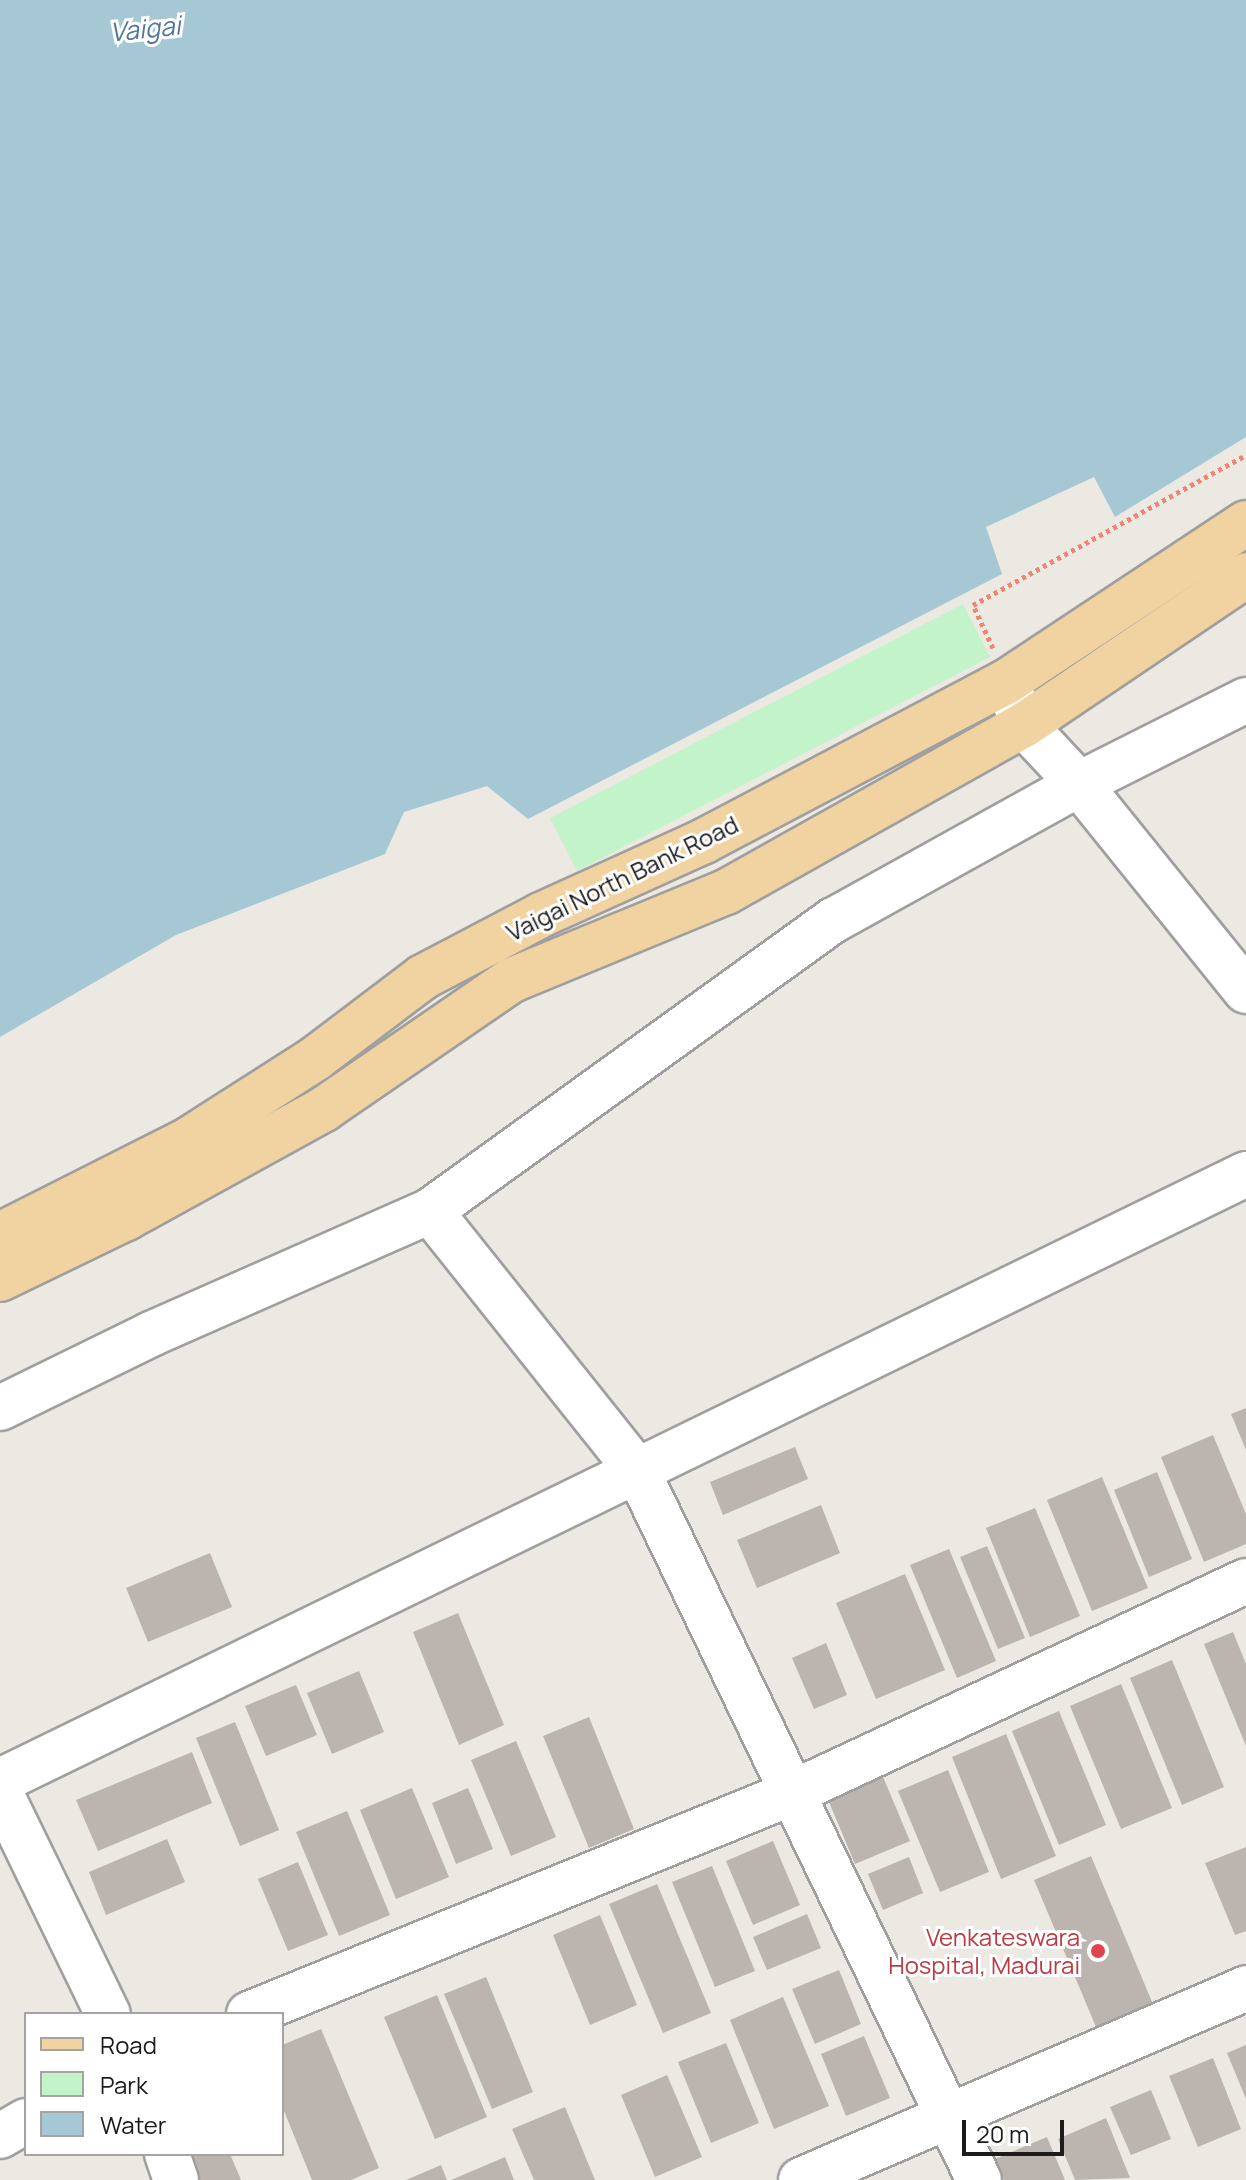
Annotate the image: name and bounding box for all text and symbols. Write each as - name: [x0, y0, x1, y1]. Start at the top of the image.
- water label: Vaigai: [108, 10, 182, 48]
- street label: Vaigai North Bank Road: [501, 809, 743, 947]
- place label: Venkateswara Hospital, Madurai: [888, 1923, 1080, 1979]
- marker: Venkateswara Hospital, Madurai: [1087, 1940, 1109, 1962]
- legend: [24, 2012, 284, 2156]
- text: Road: [100, 2028, 157, 2061]
- text: Park: [100, 2068, 148, 2101]
- scale bar: [966, 2104, 1068, 2154]
- text: Water: [100, 2108, 167, 2141]
- text: 20 m: [976, 2117, 1029, 2150]

